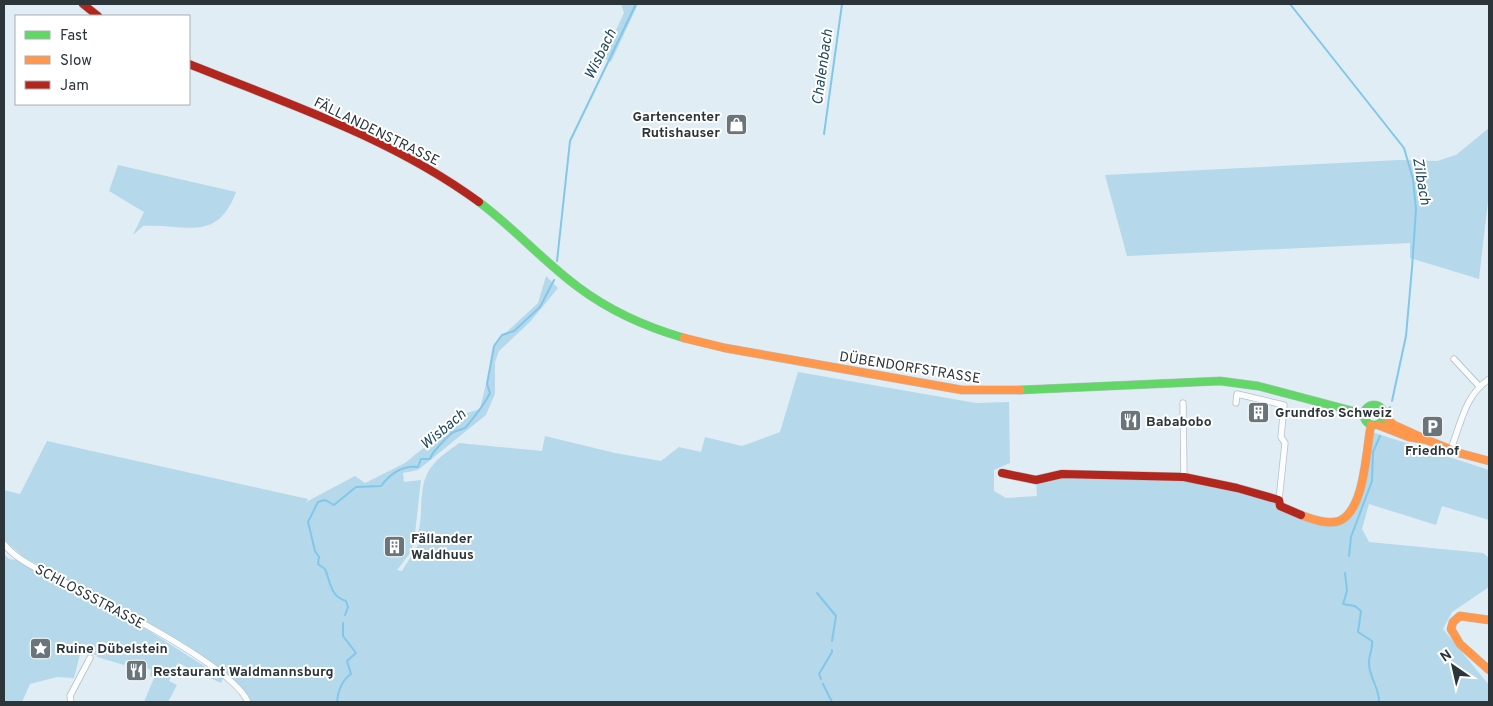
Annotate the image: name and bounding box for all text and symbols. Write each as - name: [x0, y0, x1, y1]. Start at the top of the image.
- legend: [15, 15, 190, 105]
- water label: Wisbach: [581, 26, 622, 83]
- text: Fast: [60, 27, 88, 46]
- water label: Chalenbach: [809, 28, 838, 106]
- text: Slow: [60, 52, 92, 71]
- text: Jam: [60, 77, 89, 96]
- street label: FÄLLANDENSTRASSE: [311, 94, 442, 170]
- place label: Gartencenter Rutishauser: [632, 109, 720, 142]
- shop icon: Gartencenter Rutishauser: [724, 112, 748, 136]
- water label: Zilbach: [1407, 156, 1434, 207]
- street label: DÜBENDORFSTRASSE: [838, 348, 982, 388]
- building icon: Grundfos Schweiz: [1247, 400, 1271, 424]
- place label: Grundfos Schweiz: [1275, 405, 1392, 422]
- water label: Wisbach: [417, 406, 471, 455]
- restaurant icon: Bababobo: [1118, 409, 1142, 433]
- place label: Bababobo: [1146, 414, 1212, 431]
- parking icon: Friedhof: [1420, 415, 1444, 439]
- place label: Friedhof: [1405, 443, 1459, 460]
- place label: Fällander Waldhuus: [411, 531, 474, 564]
- building icon: Fällander Waldhuus: [383, 534, 407, 558]
- street label: SCHLOSSSTRASSE: [32, 561, 147, 633]
- place icon: Ruine Dübelstein: [28, 636, 52, 660]
- place label: Ruine Dübelstein: [56, 641, 168, 658]
- north arrow: [1428, 641, 1478, 691]
- text: N: [1438, 647, 1455, 666]
- restaurant icon: Restaurant Waldmannsburg: [125, 659, 149, 683]
- place label: Restaurant Waldmannsburg: [153, 664, 334, 681]

